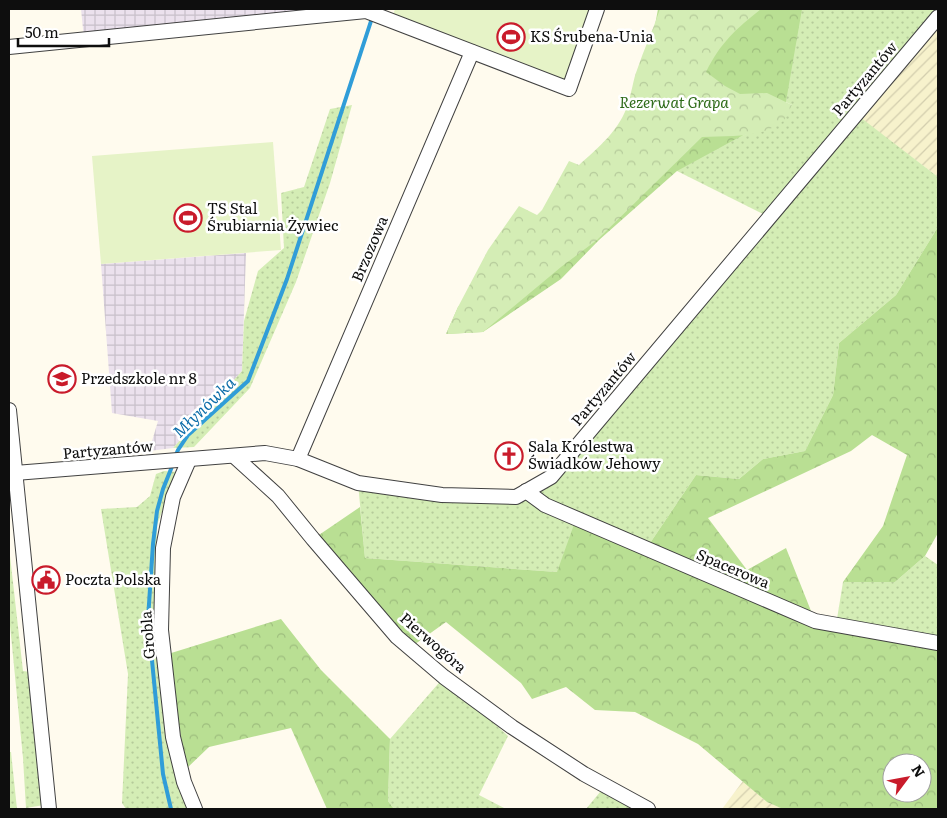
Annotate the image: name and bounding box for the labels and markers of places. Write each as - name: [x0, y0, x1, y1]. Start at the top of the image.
- sports icon: KS Śrubena-Unia: [496, 22, 526, 52]
- place label: KS Śrubena-Unia: [530, 24, 654, 47]
- place label: TS Stal Śrubiarnia Żywiec: [207, 196, 339, 236]
- sports icon: TS Stal Śrubiarnia Żywiec: [173, 203, 203, 233]
- school or university icon: Przedszkole nr 8: [47, 364, 77, 394]
- place label: Przedszkole nr 8: [81, 366, 197, 389]
- place label: Sala Królestwa Świadków Jehowy: [528, 434, 661, 474]
- church icon: Sala Królestwa Świadków Jehowy: [494, 441, 524, 471]
- public building icon: Poczta Polska: [31, 565, 61, 595]
- place label: Poczta Polska: [65, 567, 162, 590]

